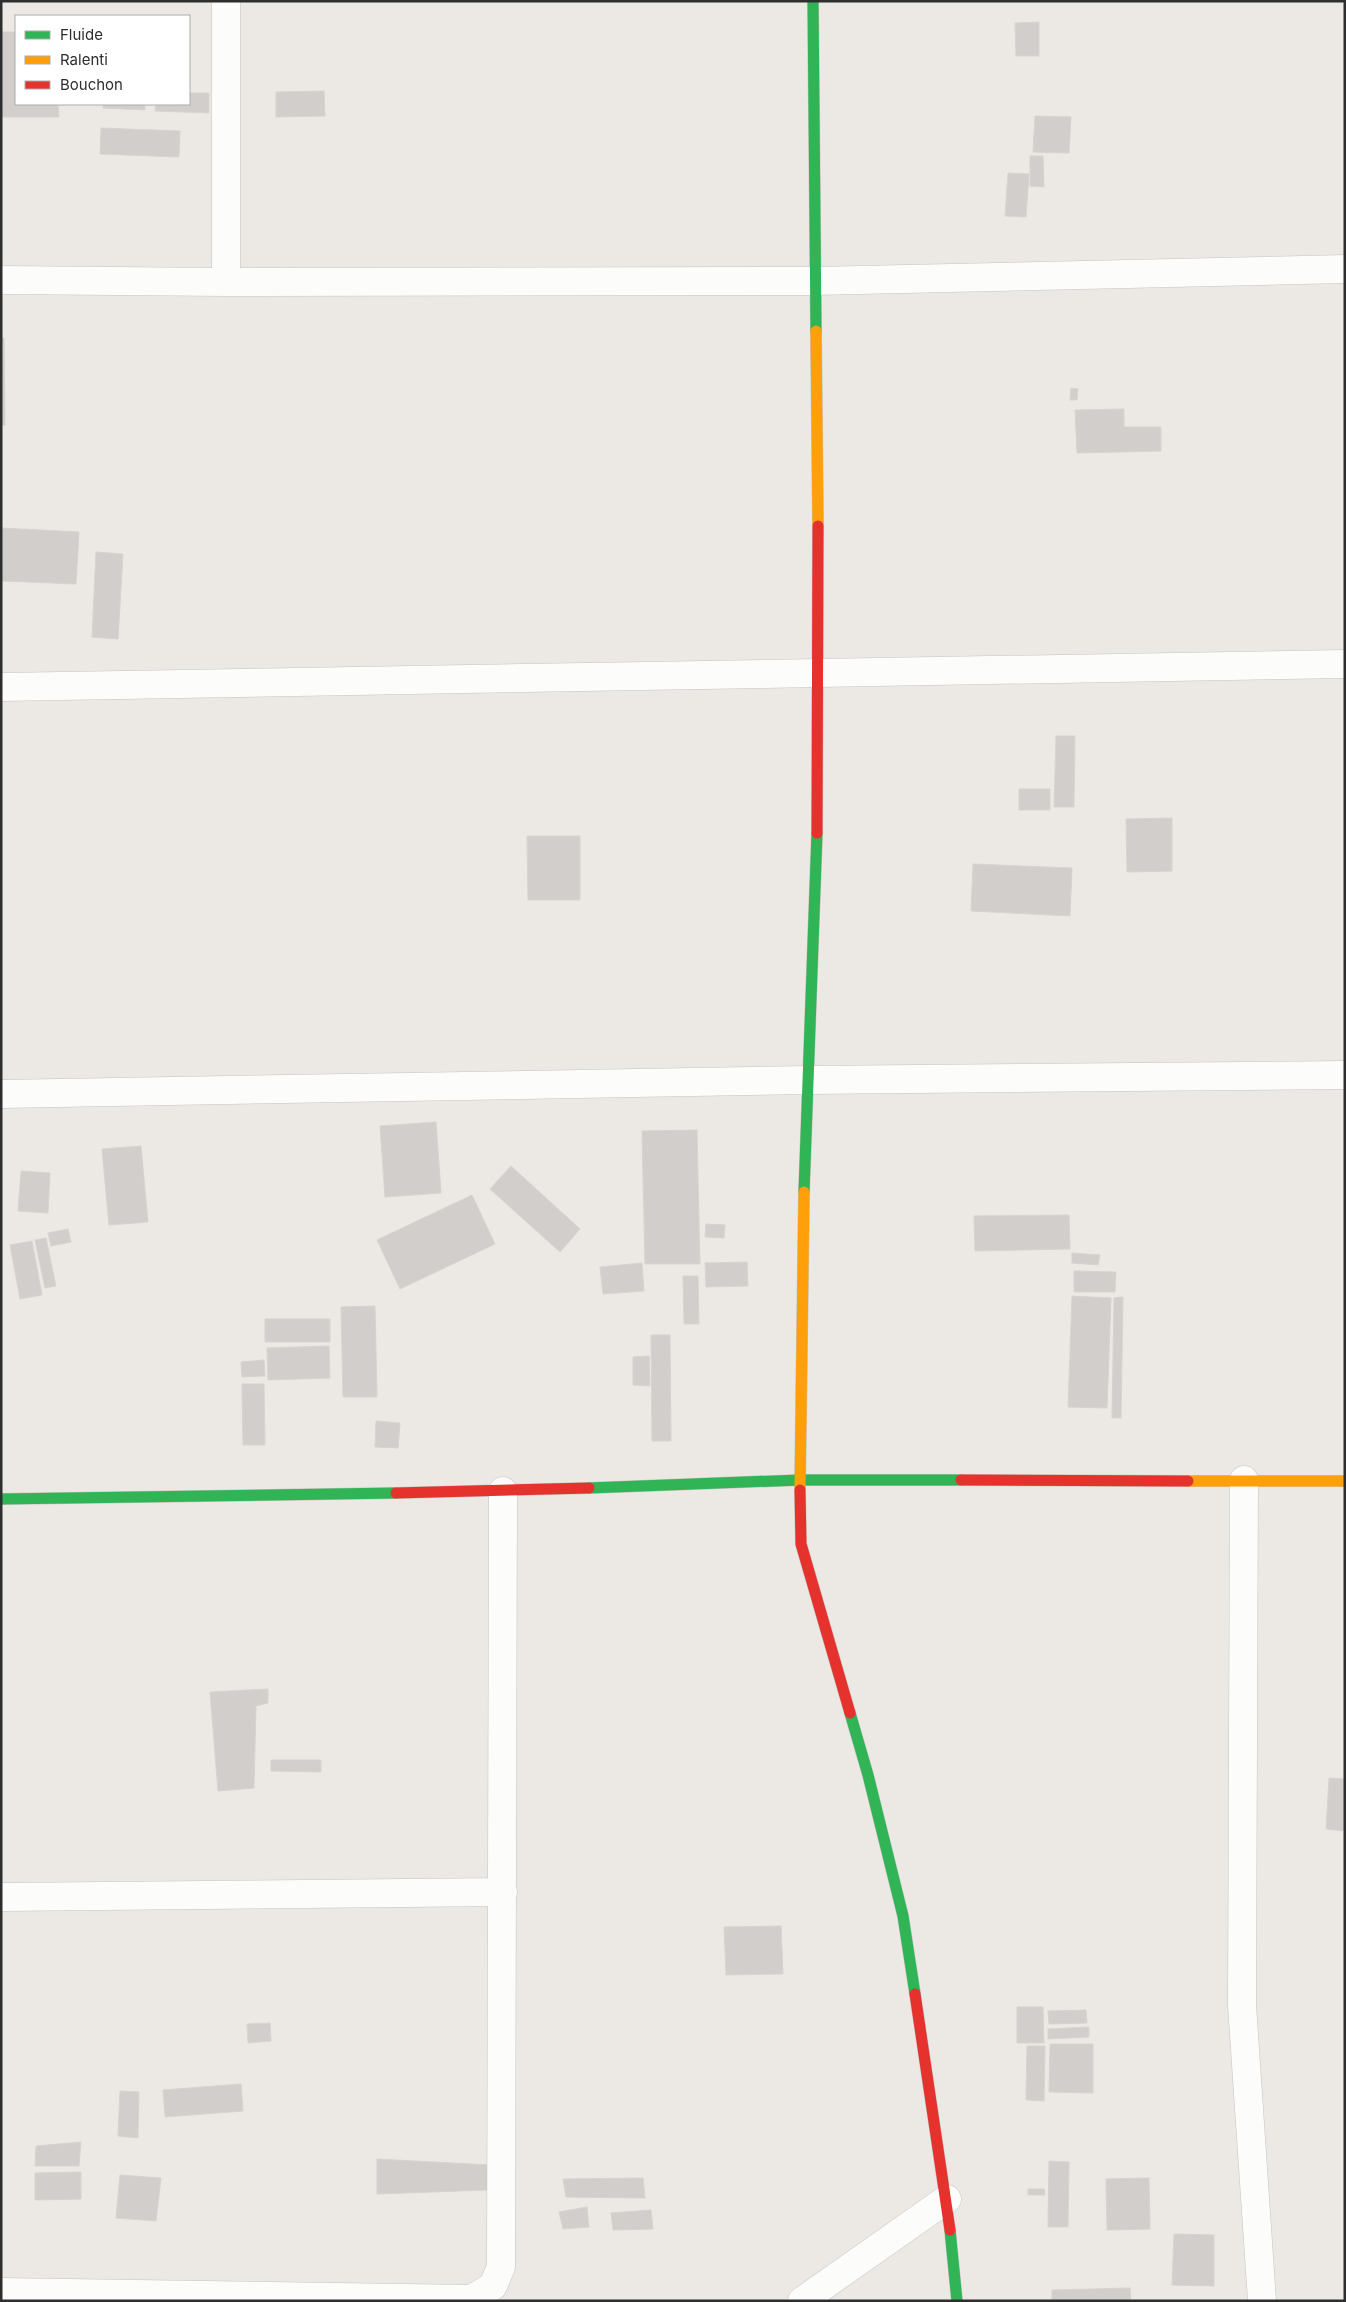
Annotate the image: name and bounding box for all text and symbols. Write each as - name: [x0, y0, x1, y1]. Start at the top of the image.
- legend: [15, 15, 190, 105]
- text: Fluide: [60, 25, 103, 44]
- text: Ralenti: [60, 50, 108, 69]
- text: Bouchon: [60, 75, 123, 94]

